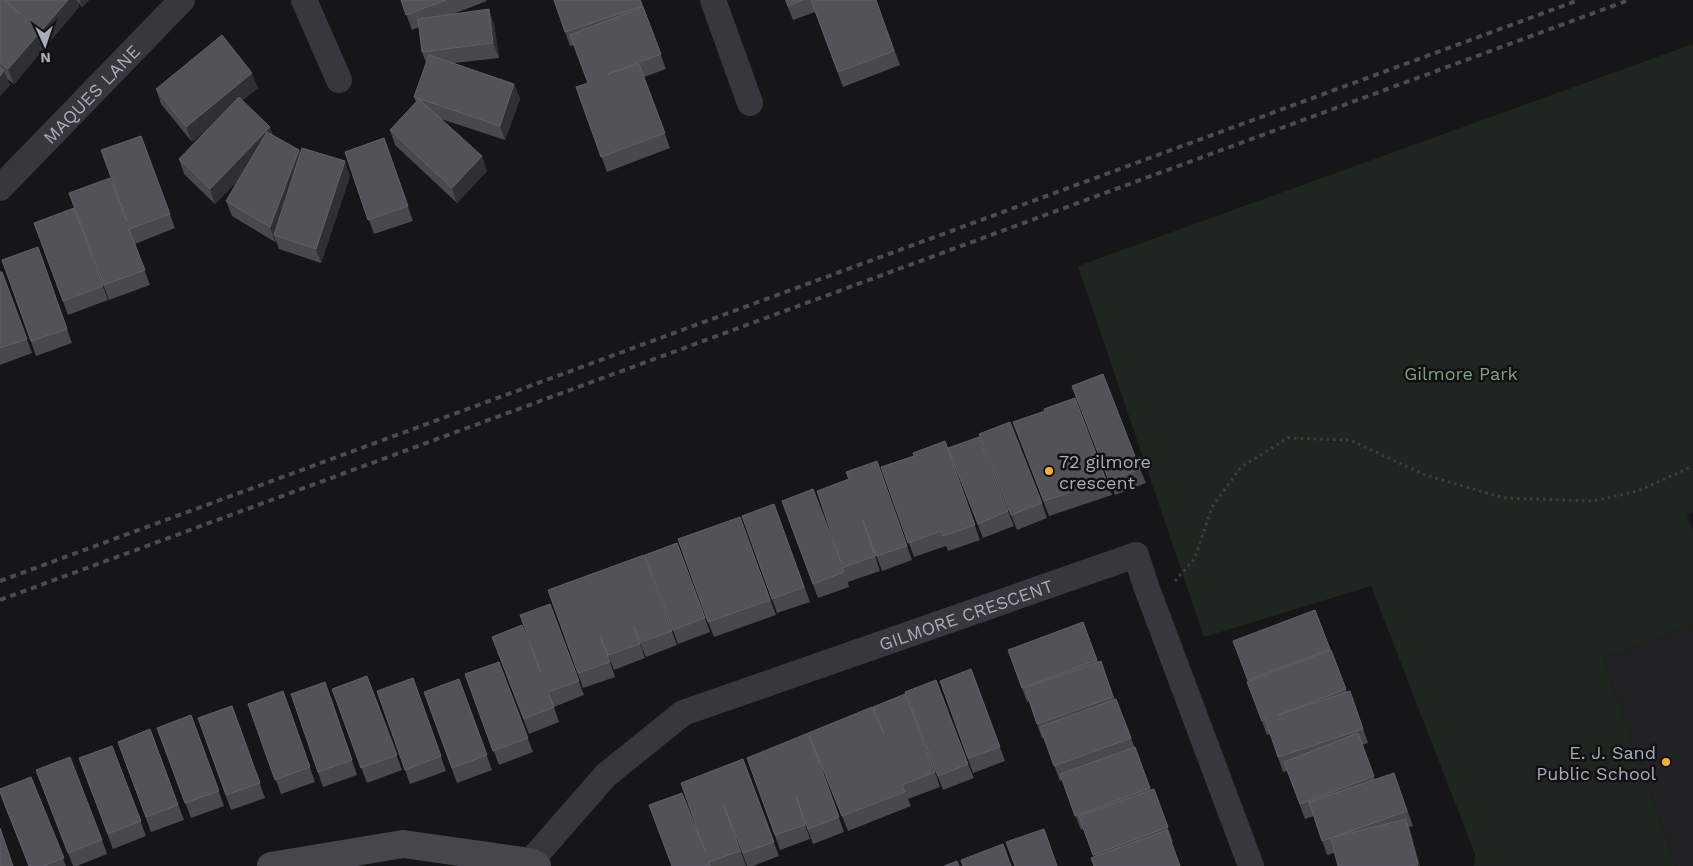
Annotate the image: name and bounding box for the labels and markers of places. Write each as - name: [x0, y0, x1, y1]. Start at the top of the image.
- place label: 72 gilmore crescent: [1059, 451, 1151, 493]
- marker: 72 gilmore crescent: [1043, 465, 1055, 477]
- place label: E. J. Sand Public School: [1536, 742, 1656, 784]
- marker: E. J. Sand Public School: [1660, 756, 1672, 768]

